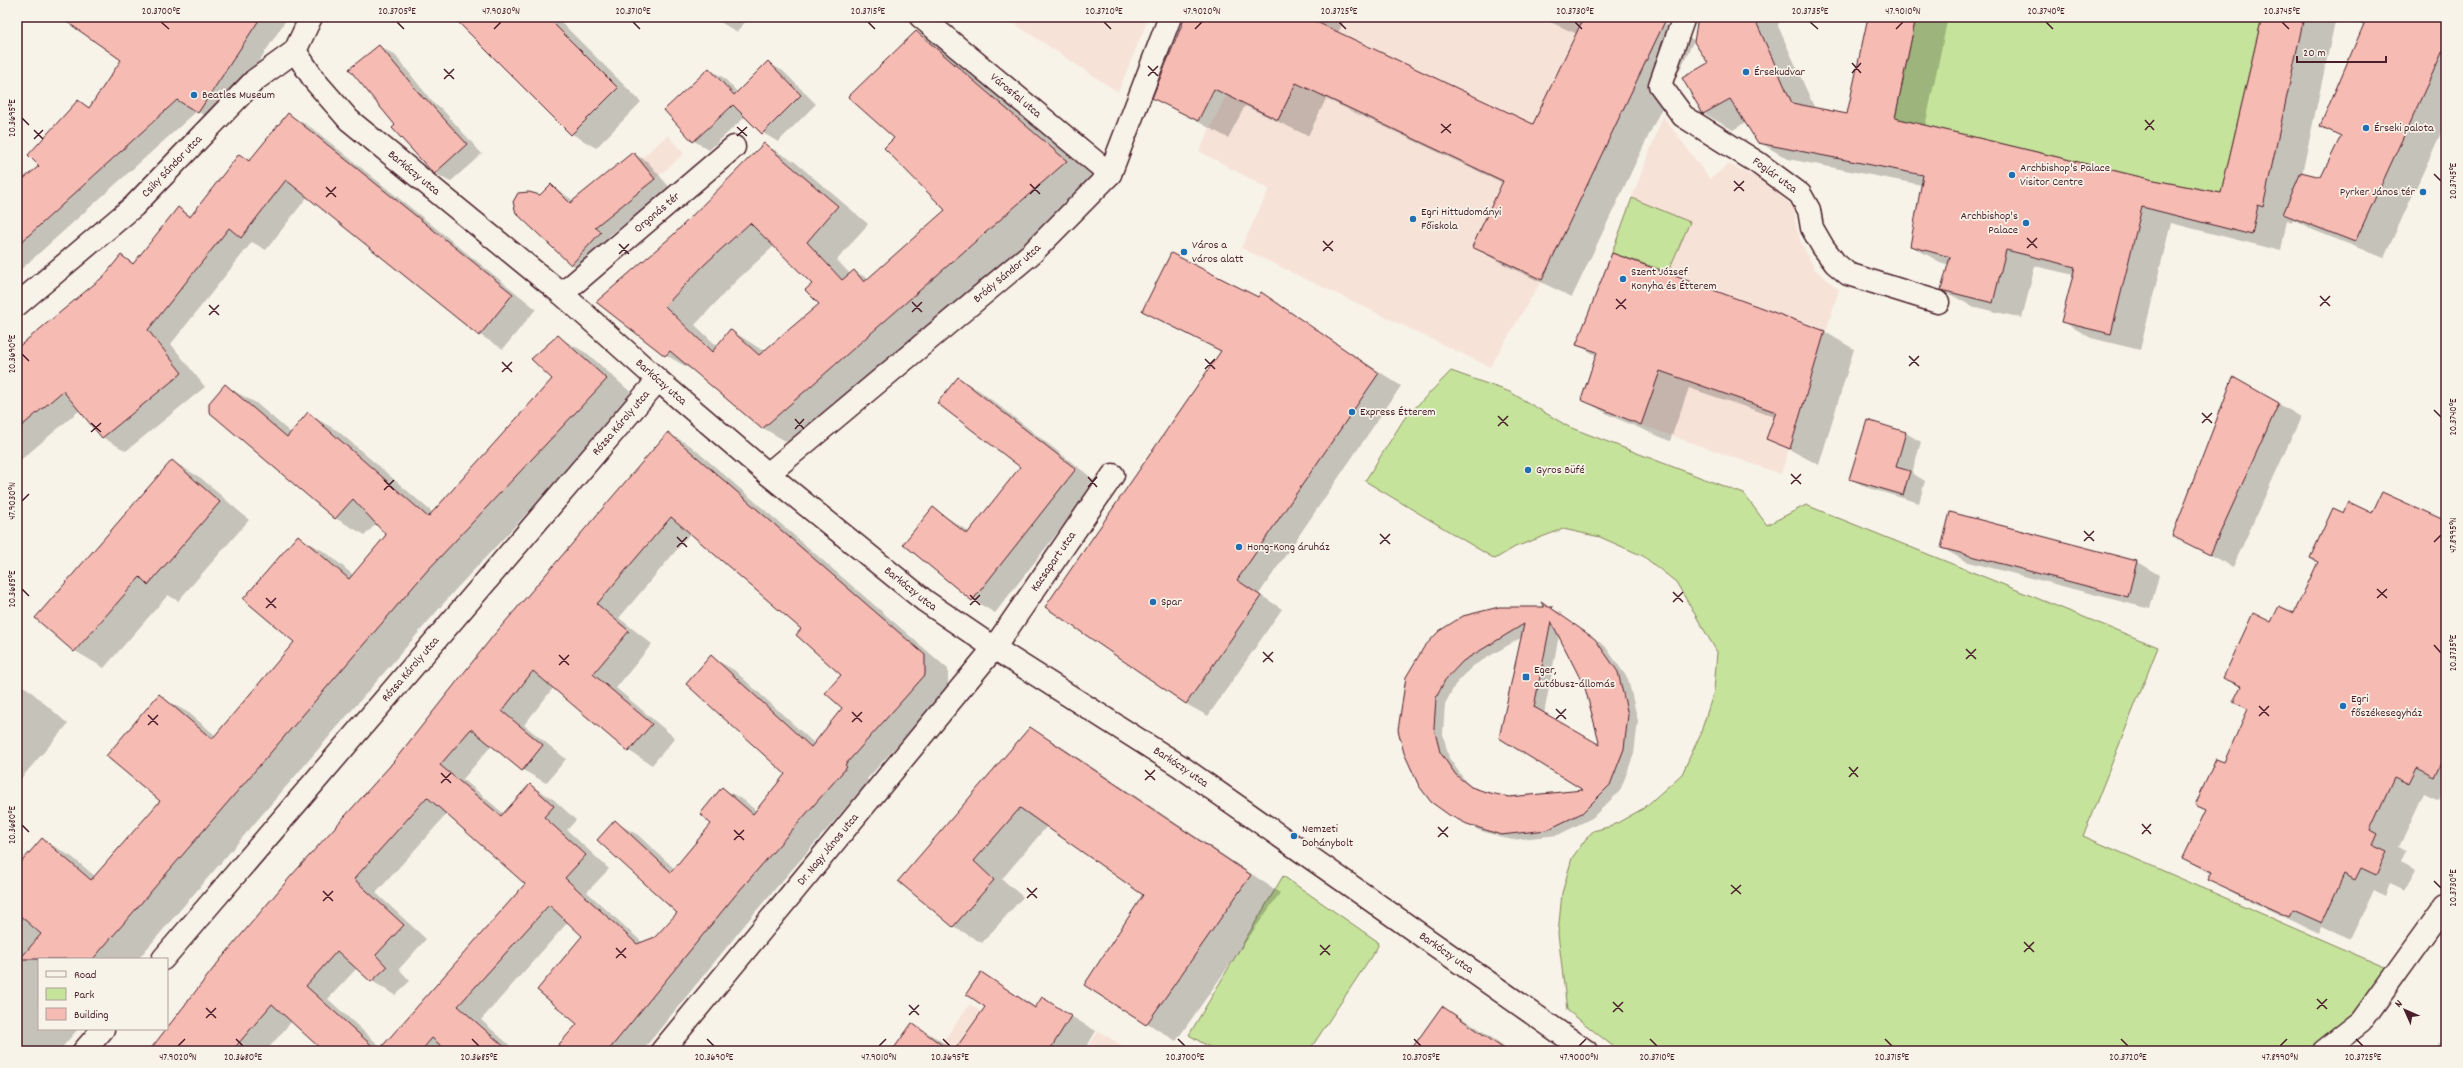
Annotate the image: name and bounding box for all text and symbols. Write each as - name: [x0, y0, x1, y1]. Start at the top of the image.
- text: 20.3700°E: [142, 5, 181, 19]
- text: 20.3705°E: [378, 5, 416, 19]
- text: 47.9030°N: [482, 5, 520, 19]
- text: 20.3710°E: [615, 5, 651, 19]
- text: 20.3715°E: [851, 5, 886, 19]
- text: 20.3720°E: [1085, 5, 1123, 19]
- text: 47.9020°N: [1183, 5, 1221, 19]
- text: 20.3725°E: [1321, 5, 1358, 19]
- text: 20.3730°E: [1556, 5, 1594, 19]
- text: 20.3735°E: [1792, 5, 1829, 19]
- text: 47.9010°N: [1885, 5, 1921, 19]
- text: 20.3740°E: [2027, 5, 2065, 19]
- text: 20.3745°E: [2264, 5, 2301, 19]
- scale bar: [2297, 38, 2386, 64]
- text: 20 m: [2303, 45, 2326, 62]
- place label: Érsekudvar: [1754, 64, 1806, 81]
- marker: Érsekudvar: [1741, 67, 1751, 77]
- street label: Városfal utca: [986, 69, 1045, 122]
- place label: Beatles Museum: [202, 87, 275, 104]
- marker: Beatles Museum: [189, 90, 199, 100]
- text: 20.3695°E: [6, 99, 20, 137]
- place label: Érseki palota: [2374, 120, 2434, 137]
- marker: Érseki palota: [2361, 123, 2371, 133]
- street label: Csiky Sándor utca: [138, 131, 206, 202]
- street label: Barkóczy utca: [384, 146, 444, 200]
- street label: Foglár utca: [1749, 153, 1801, 198]
- place label: Archbishop's Palace Visitor Centre: [2020, 160, 2110, 191]
- text: 20.3745°E: [2447, 162, 2461, 199]
- marker: Archbishop's Palace Visitor Centre: [2007, 170, 2017, 180]
- place label: Pyrker János tér: [2340, 184, 2416, 201]
- marker: Pyrker János tér: [2418, 187, 2428, 197]
- street label: Orgonás tér: [630, 188, 684, 237]
- place label: Egri Hittudományi Főiskola: [1421, 204, 1501, 235]
- place label: Archbishop's Palace: [1960, 208, 2018, 239]
- marker: Egri Hittudományi Főiskola: [1408, 214, 1418, 224]
- marker: Archbishop's Palace: [2021, 218, 2031, 228]
- place label: Város a város alatt: [1192, 237, 1244, 268]
- street label: Bródy Sándor utca: [970, 240, 1045, 307]
- marker: Város a város alatt: [1179, 247, 1189, 257]
- place label: Szent József Konyha és Étterem: [1631, 264, 1717, 295]
- marker: Szent József Konyha és Étterem: [1618, 274, 1628, 284]
- text: 20.3690°E: [6, 334, 20, 373]
- street label: Barkóczy utca: [632, 355, 691, 410]
- street label: Rózsa Károly utca: [588, 387, 654, 459]
- text: 20.3740°E: [2447, 398, 2461, 436]
- place label: Express Étterem: [1360, 404, 1436, 421]
- marker: Express Étterem: [1347, 407, 1357, 417]
- place label: Gyros Büfé: [1536, 462, 1585, 479]
- marker: Gyros Büfé: [1523, 465, 1533, 475]
- text: 47.9030°N: [6, 482, 20, 520]
- text: 47.8995°N: [2447, 517, 2461, 553]
- street label: Kacsapart utca: [1027, 528, 1080, 595]
- place label: Hong-Kong áruház: [1247, 539, 1330, 556]
- marker: Hong-Kong áruház: [1234, 542, 1244, 552]
- street label: Barkóczy utca: [880, 563, 941, 615]
- text: 20.3685°E: [6, 570, 20, 608]
- place label: Spar: [1161, 594, 1182, 611]
- marker: Spar: [1148, 597, 1158, 607]
- street label: Rózsa Károly utca: [378, 633, 444, 706]
- text: 20.3735°E: [2447, 634, 2461, 671]
- place label: Eger, autóbusz-állomás: [1534, 662, 1615, 693]
- marker: Eger, autóbusz-állomás: [1521, 672, 1531, 682]
- place label: Egri főszékesegyház: [2351, 691, 2422, 722]
- marker: Egri főszékesegyház: [2338, 701, 2348, 711]
- street label: Barkóczy utca: [1150, 743, 1212, 792]
- text: 20.3680°E: [6, 806, 20, 844]
- street label: Dr. Nagy János utca: [793, 810, 863, 889]
- place label: Nemzeti Dohánybolt: [1302, 821, 1354, 852]
- marker: Nemzeti Dohánybolt: [1289, 831, 1299, 841]
- text: 20.3730°E: [2447, 869, 2461, 907]
- street label: Barkóczy utca: [1416, 928, 1477, 978]
- legend: [38, 958, 168, 1030]
- text: Road: [74, 967, 96, 984]
- text: Park: [74, 987, 95, 1004]
- north arrow: [2385, 990, 2425, 1030]
- text: N: [2392, 996, 2407, 1012]
- text: Building: [74, 1007, 109, 1024]
- text: 47.9020°N: [159, 1051, 197, 1065]
- text: 20.3680°E: [224, 1051, 262, 1065]
- text: 20.3685°E: [460, 1051, 498, 1065]
- text: 20.3690°E: [695, 1051, 734, 1065]
- text: 47.9010°N: [861, 1051, 897, 1065]
- text: 20.3695°E: [931, 1051, 969, 1065]
- text: 20.3700°E: [1166, 1051, 1205, 1065]
- text: 20.3705°E: [1402, 1051, 1440, 1065]
- text: 47.9000°N: [1560, 1051, 1598, 1065]
- text: 20.3710°E: [1639, 1051, 1675, 1065]
- text: 20.3715°E: [1875, 1051, 1910, 1065]
- text: 20.3720°E: [2109, 1051, 2147, 1065]
- text: 47.8990°N: [2262, 1051, 2298, 1065]
- text: 20.3725°E: [2345, 1051, 2382, 1065]

